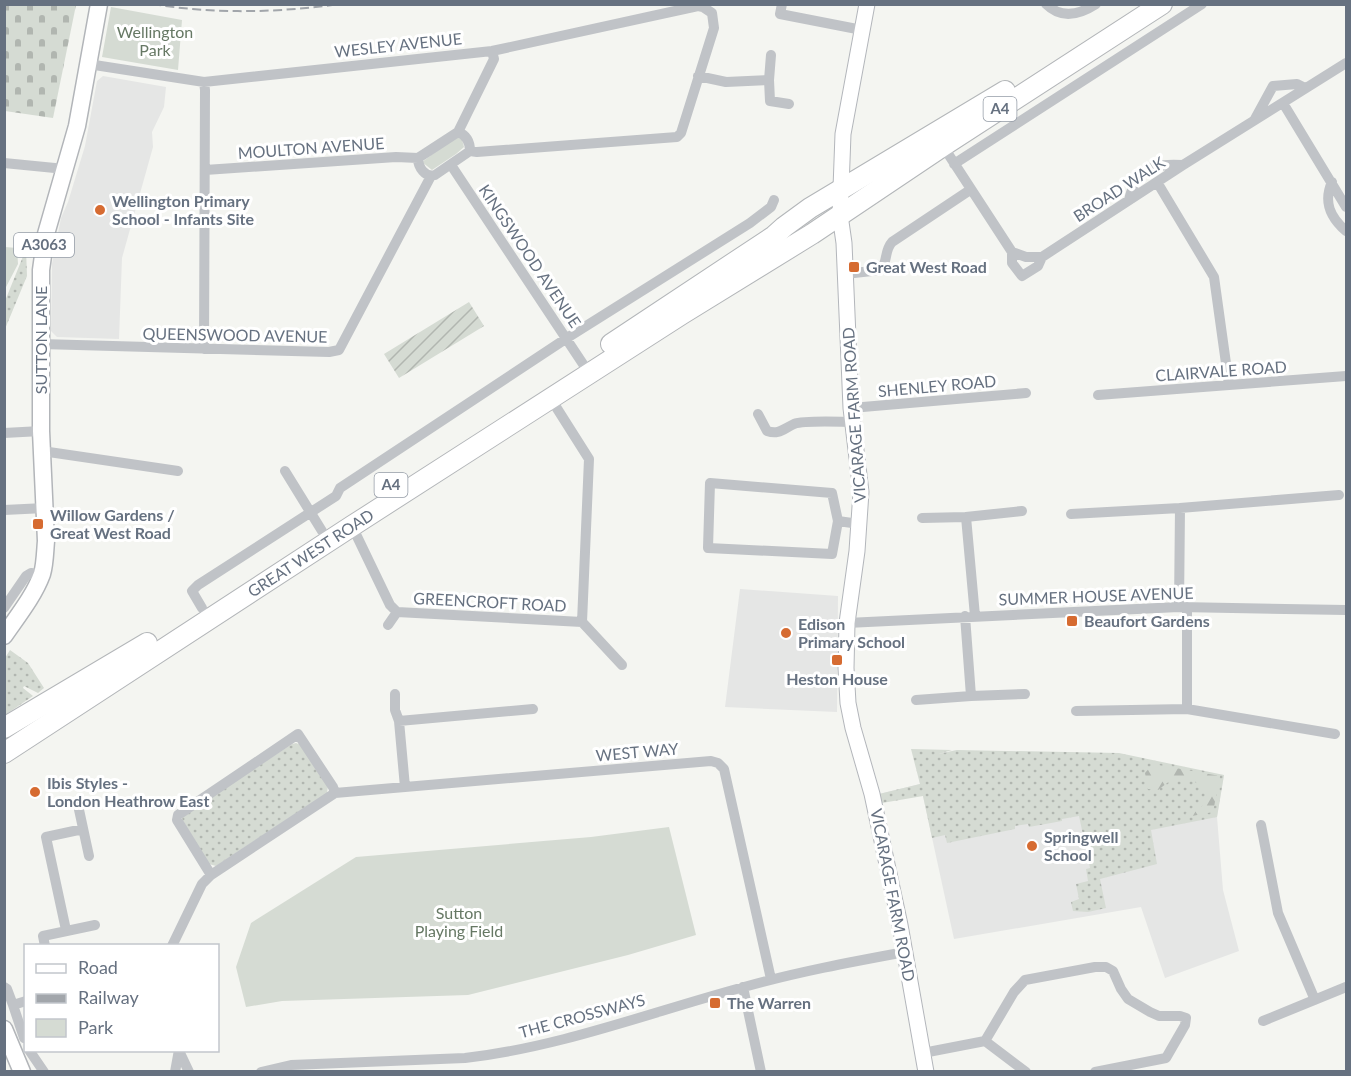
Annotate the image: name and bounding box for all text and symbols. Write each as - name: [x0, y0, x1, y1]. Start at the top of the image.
- park label: Wellington Park: [117, 22, 193, 59]
- street label: WESLEY AVENUE: [333, 28, 463, 61]
- road number: A4: [984, 97, 1016, 121]
- street label: MOULTON AVENUE: [237, 133, 385, 162]
- street label: BROAD WALK: [1069, 152, 1168, 225]
- street label: KINGSWOOD AVENUE: [475, 181, 585, 331]
- place label: Wellington Primary School - Infants Site: [112, 191, 254, 228]
- marker: Wellington Primary School - Infants Site: [93, 203, 107, 217]
- road number: A3063: [14, 233, 74, 257]
- place label: Great West Road: [866, 257, 987, 276]
- marker: Great West Road: [847, 260, 861, 274]
- street label: SUTTON LANE: [31, 286, 50, 394]
- street label: QUEENSWOOD AVENUE: [142, 323, 328, 346]
- street label: VICARAGE FARM ROAD: [838, 327, 869, 503]
- street label: CLAIRVALE ROAD: [1155, 356, 1287, 385]
- street label: SHENLEY ROAD: [877, 371, 997, 400]
- road number: A4: [374, 473, 408, 497]
- place label: Willow Gardens / Great West Road: [50, 505, 175, 542]
- street label: GREAT WEST ROAD: [244, 505, 377, 601]
- marker: Willow Gardens / Great West Road: [31, 517, 45, 531]
- street label: SUMMER HOUSE AVENUE: [998, 583, 1194, 608]
- street label: GREENCROFT ROAD: [413, 588, 567, 615]
- place label: Beaufort Gardens: [1084, 611, 1210, 630]
- place label: Edison Primary School: [798, 614, 905, 651]
- marker: Beaufort Gardens: [1065, 614, 1079, 628]
- marker: Edison Primary School: [779, 626, 793, 640]
- marker: Heston House: [830, 653, 844, 667]
- place label: Heston House: [786, 669, 888, 688]
- street label: WEST WAY: [595, 738, 679, 765]
- place label: Ibis Styles - London Heathrow East: [47, 773, 209, 810]
- marker: Ibis Styles - London Heathrow East: [28, 785, 42, 799]
- street label: VICARAGE FARM ROAD: [867, 807, 920, 983]
- place label: Springwell School: [1044, 827, 1118, 864]
- marker: Springwell School: [1025, 839, 1039, 853]
- park label: Sutton Playing Field: [415, 903, 503, 940]
- legend: [24, 944, 219, 1052]
- text: Road: [78, 956, 118, 978]
- text: Railway: [78, 986, 139, 1008]
- street label: THE CROSSWAYS: [517, 990, 647, 1041]
- place label: The Warren: [727, 993, 811, 1012]
- marker: The Warren: [708, 996, 722, 1010]
- text: Park: [78, 1016, 114, 1038]

